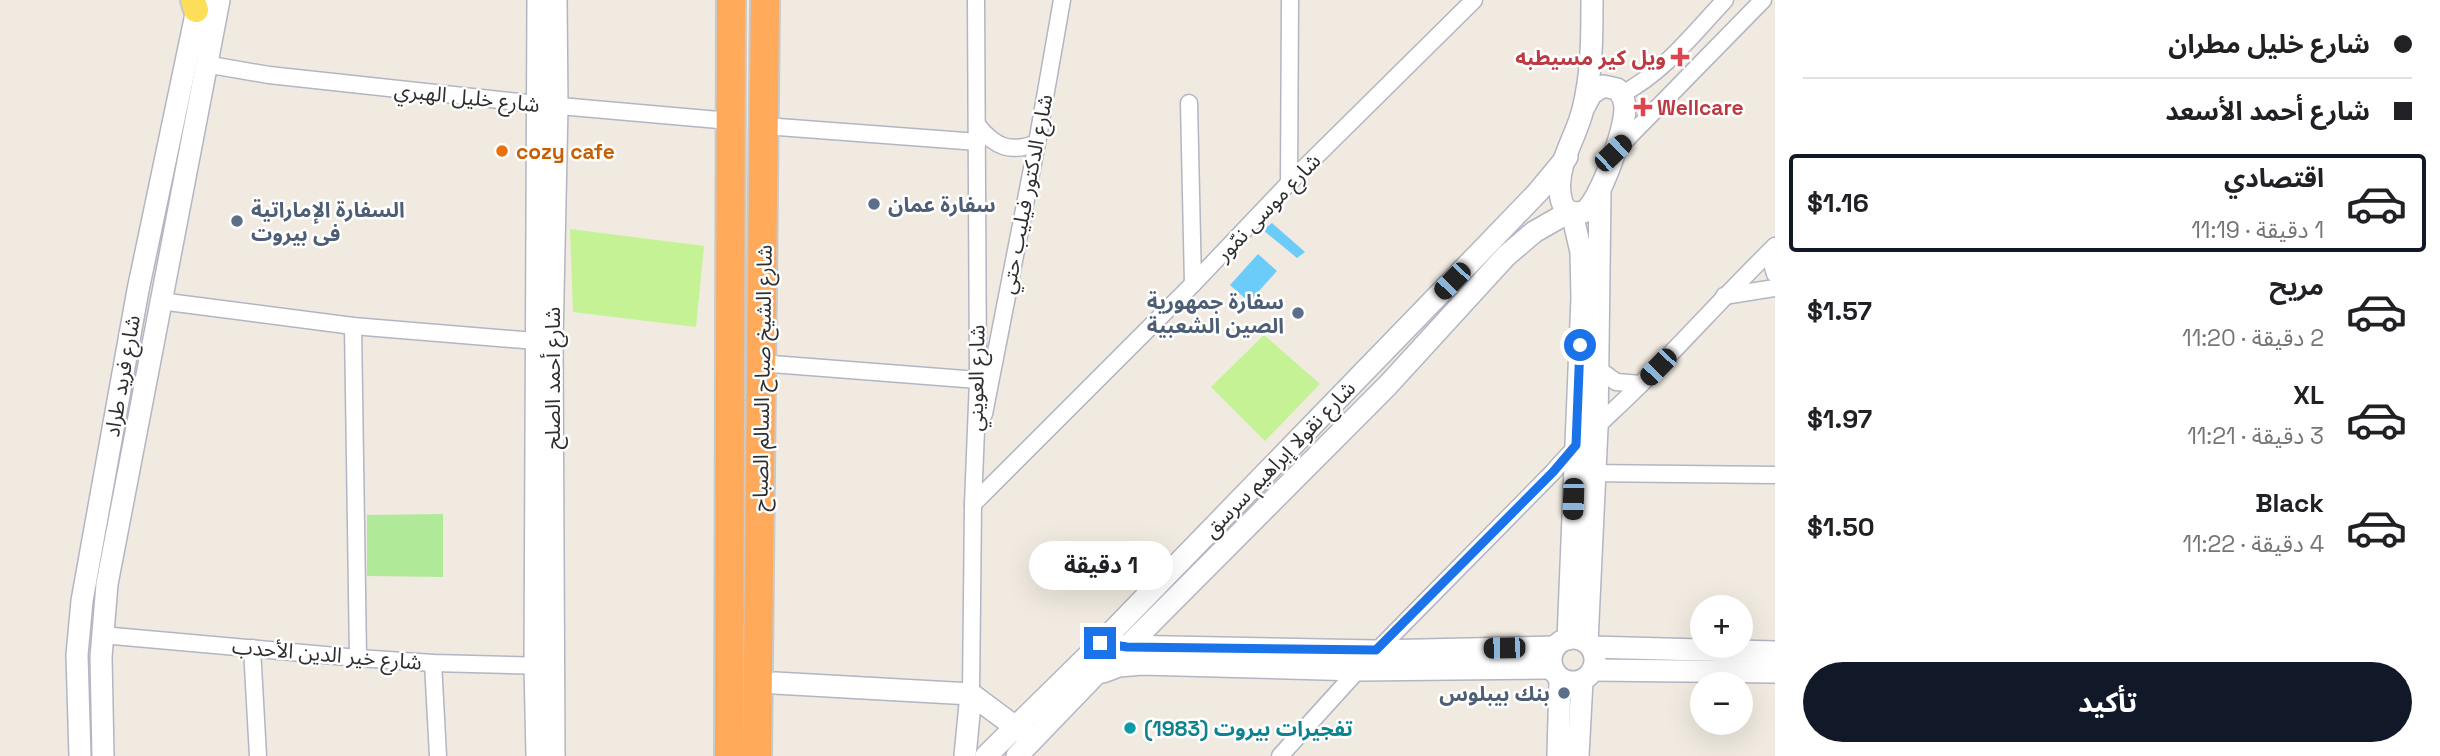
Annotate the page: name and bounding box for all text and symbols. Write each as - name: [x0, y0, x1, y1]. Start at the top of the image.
- text: شارع خليل مطران: [2168, 27, 2370, 61]
- place label: ويل كير مسيطبه: [1515, 44, 1666, 71]
- marker: ويل كير مسيطبه: [1672, 49, 1688, 65]
- street label: شارع خليل الهبري: [393, 76, 541, 121]
- street label: شارع الدكتور فيليب حتي: [993, 92, 1061, 297]
- place label: Wellcare: [1657, 94, 1744, 121]
- text: شارع أحمد الأسعد: [2165, 94, 2370, 128]
- marker: Wellcare: [1635, 99, 1651, 115]
- car: [1591, 131, 1636, 175]
- place label: cozy cafe: [516, 138, 615, 165]
- marker: cozy cafe: [494, 143, 510, 159]
- street label: شارع موسى نمّور: [1209, 147, 1328, 269]
- text: اقتصادي: [2224, 161, 2324, 195]
- icon: car: [2345, 172, 2408, 235]
- text: $1.16: [1807, 186, 1869, 220]
- place label: سفارة عمان: [888, 191, 996, 218]
- place label: السفارة الإماراتية فى بيروت: [251, 196, 405, 247]
- marker: سفارة عمان: [866, 196, 882, 212]
- marker: السفارة الإماراتية فى بيروت: [229, 213, 245, 229]
- text: 1 دقيقة · 11:19: [2191, 215, 2324, 245]
- street label: شارع الشيخ صباح السالم الصباح: [746, 244, 780, 512]
- car: [1430, 259, 1475, 303]
- text: مريح: [2269, 269, 2324, 303]
- icon: car: [2345, 280, 2408, 343]
- place label: سفارة جمهورية الصين الشعبية: [1147, 288, 1284, 339]
- text: $1.57: [1807, 294, 1872, 328]
- marker: سفارة جمهورية الصين الشعبية: [1290, 305, 1306, 321]
- street label: شارع أحمد الصلح: [539, 307, 568, 449]
- street label: شارع فريد طراد: [98, 313, 148, 439]
- text: 2 دقيقة · 11:20: [2182, 323, 2324, 353]
- street label: شارع العويني: [962, 324, 993, 432]
- route start: [1564, 329, 1596, 361]
- car: [1636, 345, 1681, 389]
- street label: شارع نقولا إبراهيم سرسق: [1197, 375, 1362, 545]
- text: XL: [2293, 378, 2324, 412]
- icon: car: [2345, 388, 2408, 451]
- text: $1.97: [1807, 402, 1872, 436]
- text: 3 دقيقة · 11:21: [2187, 421, 2324, 451]
- car: [1562, 478, 1585, 520]
- text: Black: [2255, 486, 2324, 520]
- icon: car: [2345, 496, 2408, 559]
- text: $1.50: [1807, 510, 1875, 544]
- text: 4 دقيقة · 11:22: [2182, 529, 2324, 559]
- callout: 1 دقيقة: [1028, 542, 1172, 590]
- text: 1 دقيقة: [1064, 550, 1138, 580]
- map controls: [1690, 595, 1753, 735]
- button: +: [1690, 595, 1753, 658]
- route end: [1084, 627, 1116, 659]
- street label: شارع خير الدين الأحدب: [231, 632, 423, 678]
- car: [1483, 637, 1526, 659]
- button: تأكيد: [1803, 662, 2412, 742]
- button: −: [1690, 672, 1753, 735]
- place label: بنك بيبلوس: [1439, 680, 1550, 707]
- marker: بنك بيبلوس: [1556, 685, 1572, 701]
- place label: تفجيرات بيروت (1983): [1144, 715, 1353, 742]
- marker: تفجيرات بيروت (1983): [1122, 720, 1138, 736]

